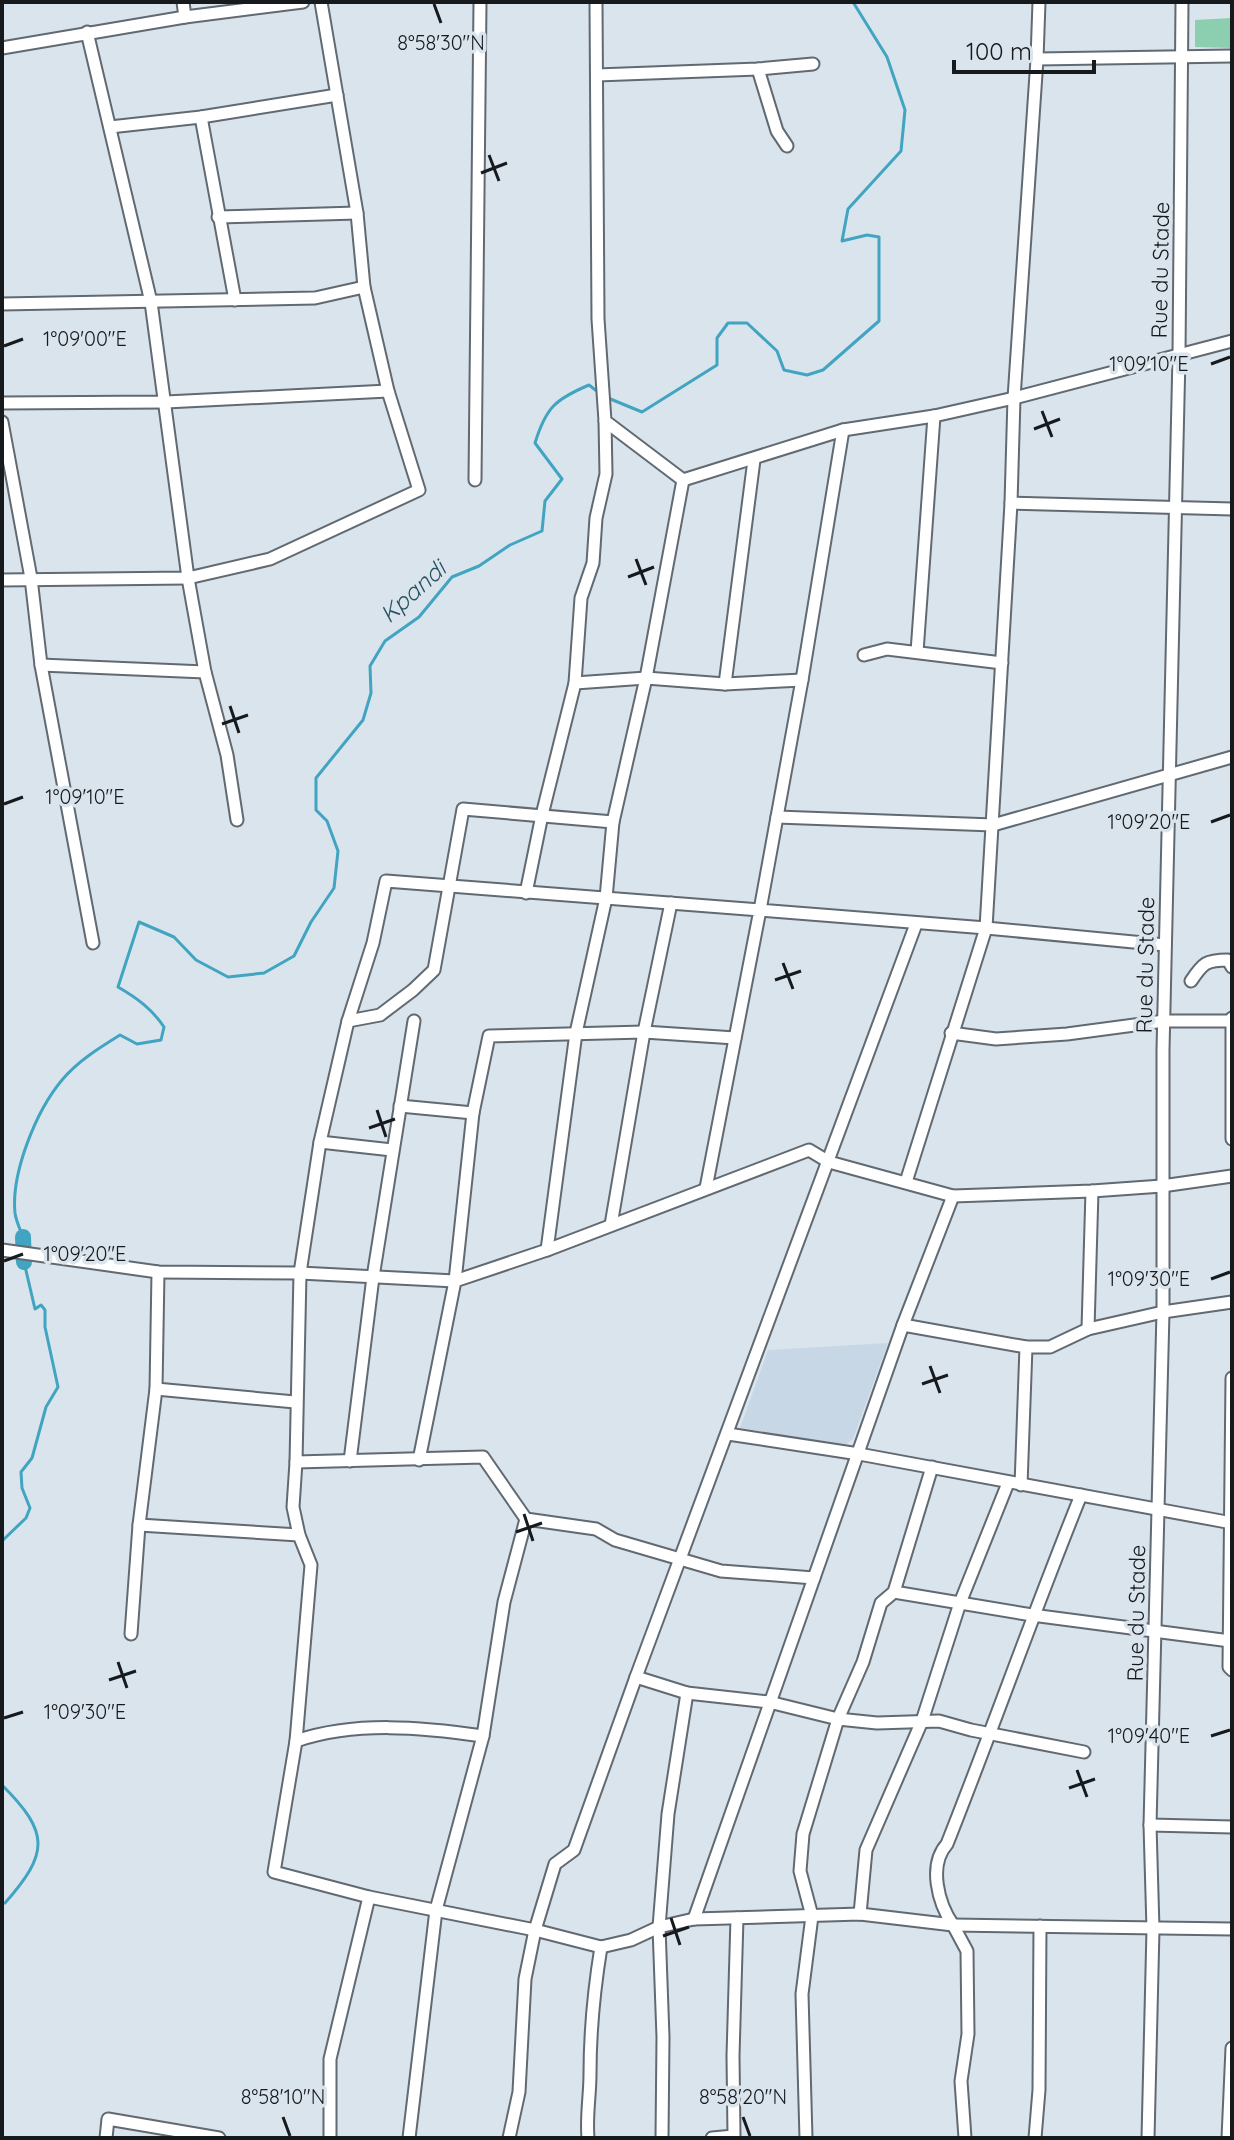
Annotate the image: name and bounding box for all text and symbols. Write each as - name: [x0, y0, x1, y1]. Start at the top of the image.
- scale bar: [954, 24, 1094, 74]
- text: 8°58'30"N: [397, 30, 485, 55]
- text: 100 m: [966, 36, 1032, 66]
- street label: Rue du Stade: [1145, 201, 1175, 339]
- text: 1°09'00"E: [43, 326, 127, 351]
- text: 1°09'10"E: [1109, 351, 1189, 376]
- water label: Kpandi: [373, 552, 454, 629]
- text: 1°09'10"E: [45, 784, 125, 809]
- text: 1°09'20"E: [1108, 809, 1190, 834]
- street label: Rue du Stade: [1130, 896, 1160, 1034]
- text: 1°09'20"E: [44, 1241, 126, 1266]
- text: 1°09'30"E: [1108, 1266, 1190, 1291]
- street label: Rue du Stade: [1121, 1544, 1151, 1682]
- text: 1°09'30"E: [44, 1699, 126, 1724]
- text: 1°09'40"E: [1108, 1723, 1190, 1748]
- text: 8°58'10"N: [241, 2084, 325, 2109]
- text: 8°58'20"N: [699, 2084, 787, 2109]

